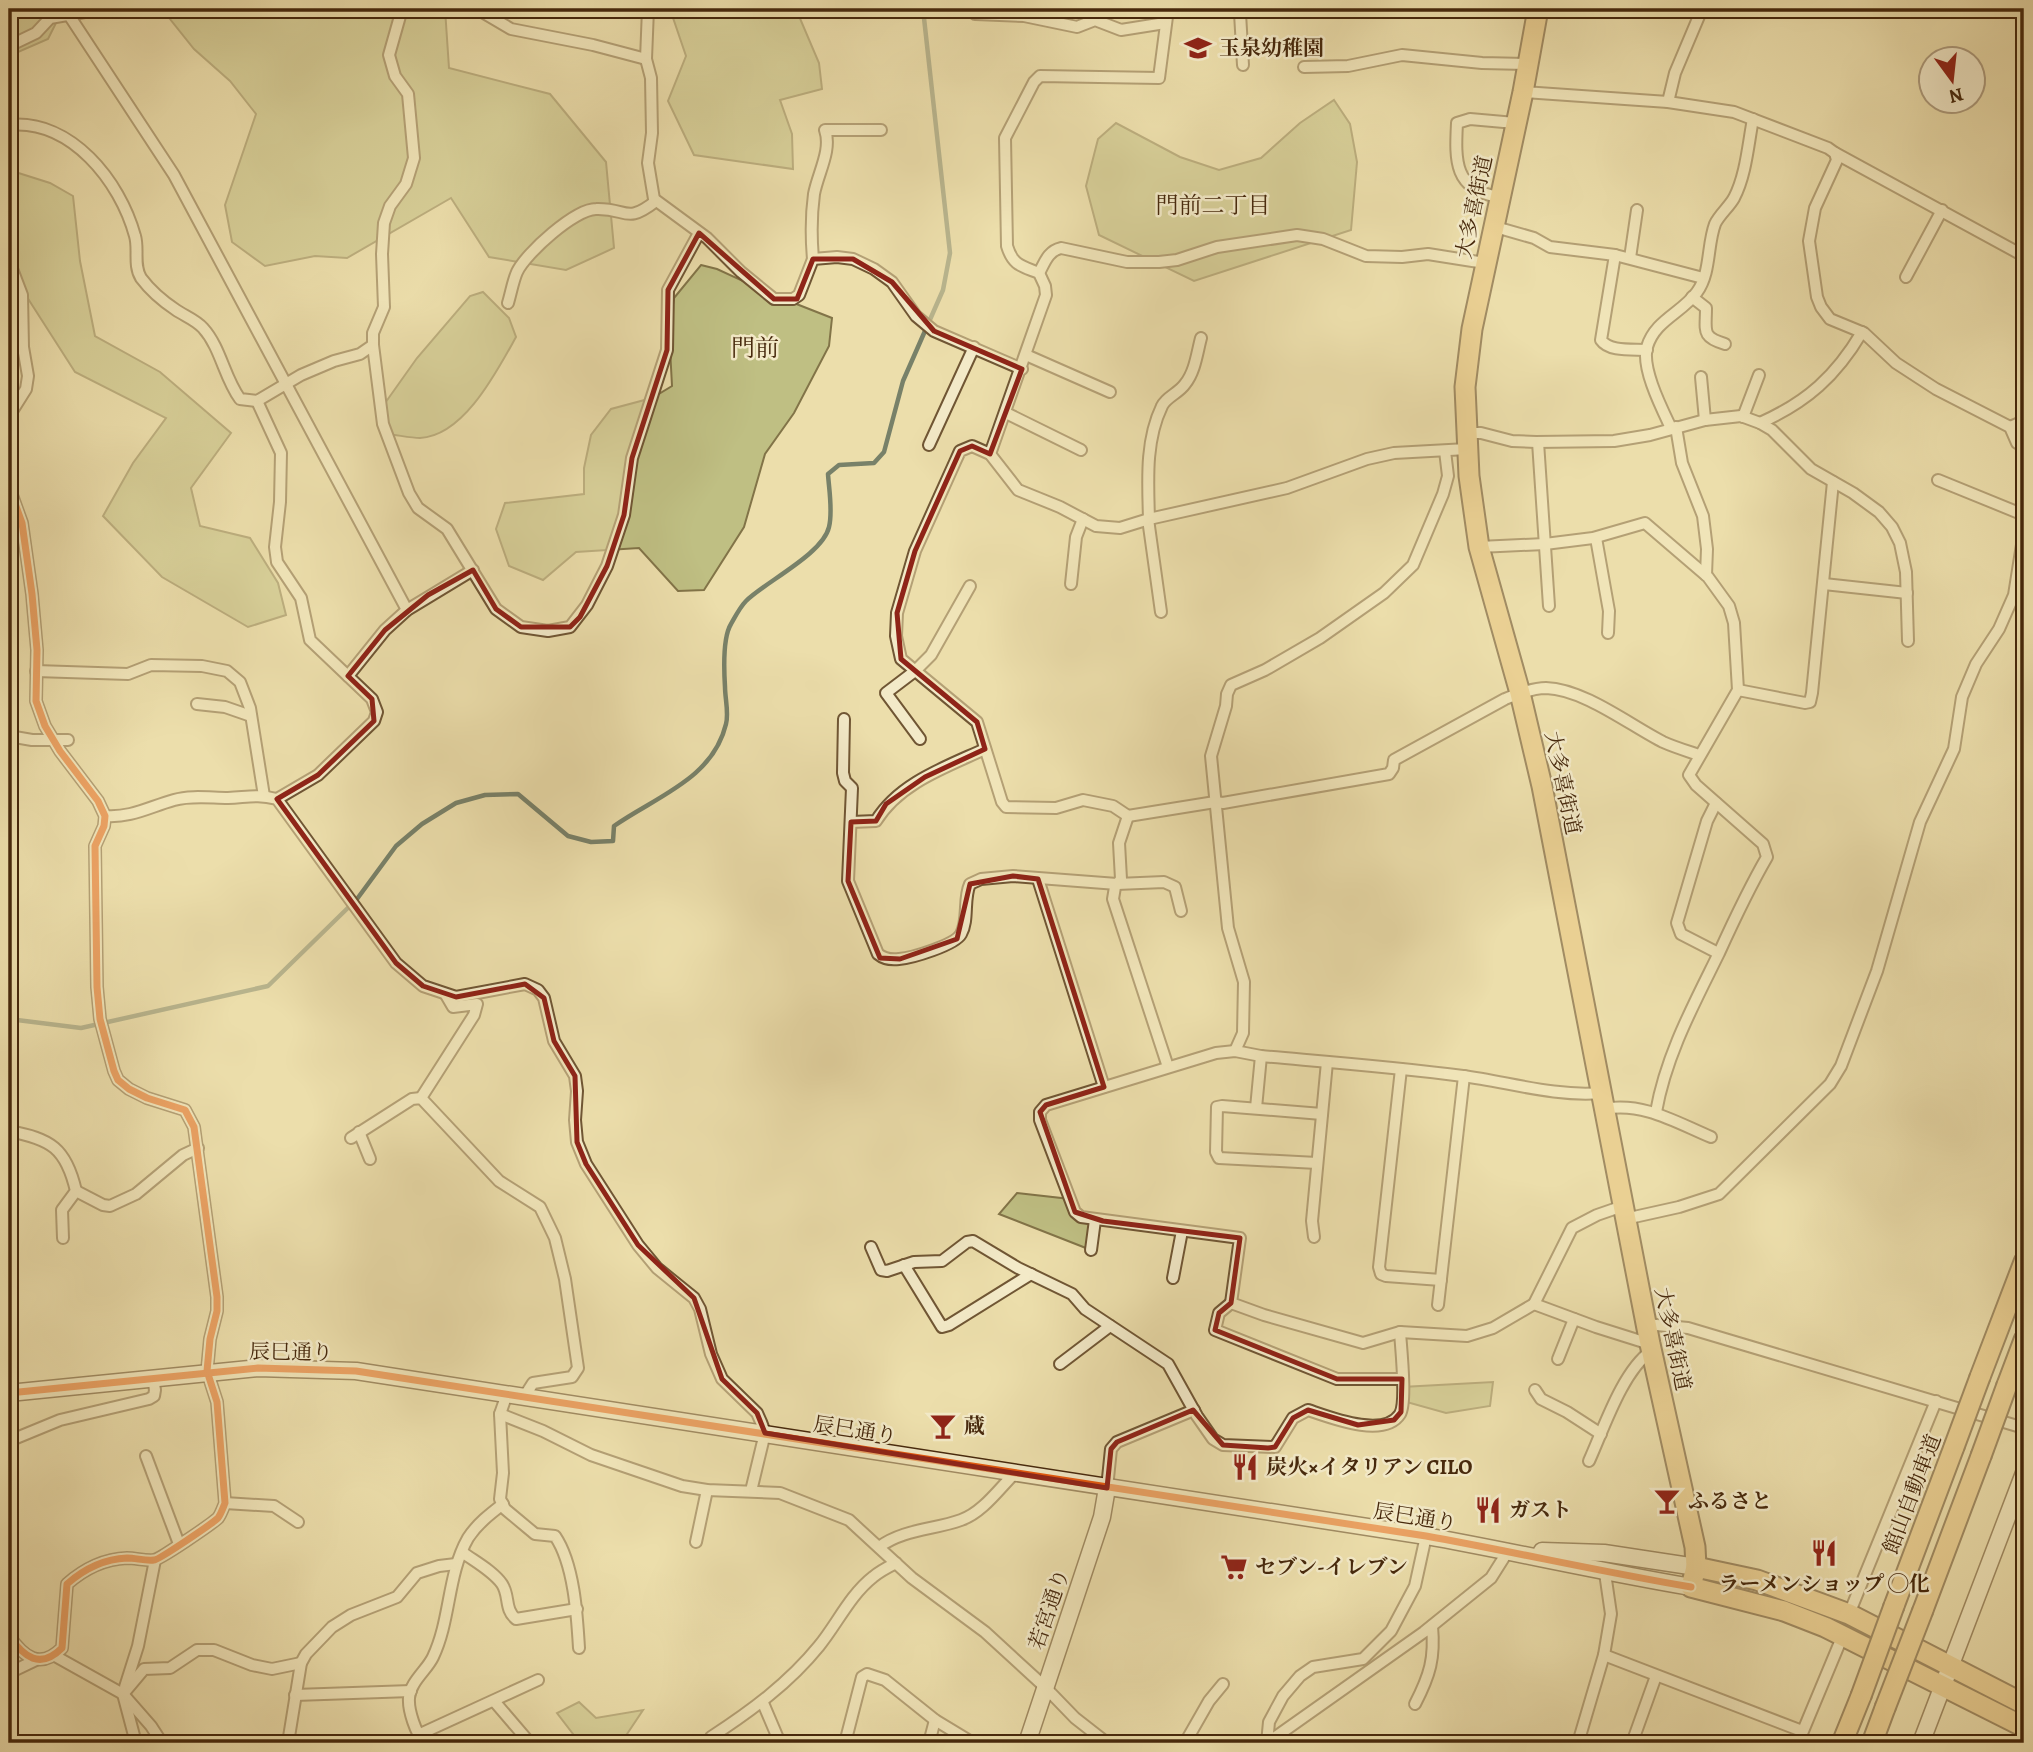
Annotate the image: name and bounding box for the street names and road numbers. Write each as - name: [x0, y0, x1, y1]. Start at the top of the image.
- street label: 大多喜街道: [1449, 153, 1499, 261]
- street label: 大多喜街道: [1538, 729, 1588, 837]
- street label: 大多喜街道: [1648, 1285, 1698, 1393]
- street label: 辰巳通り: [249, 1337, 333, 1367]
- street label: 辰巳通り: [811, 1410, 899, 1450]
- street label: 館山自動車道: [1876, 1430, 1948, 1558]
- street label: 辰巳通り: [1371, 1497, 1459, 1537]
- street label: 若宮通り: [1022, 1565, 1076, 1653]

